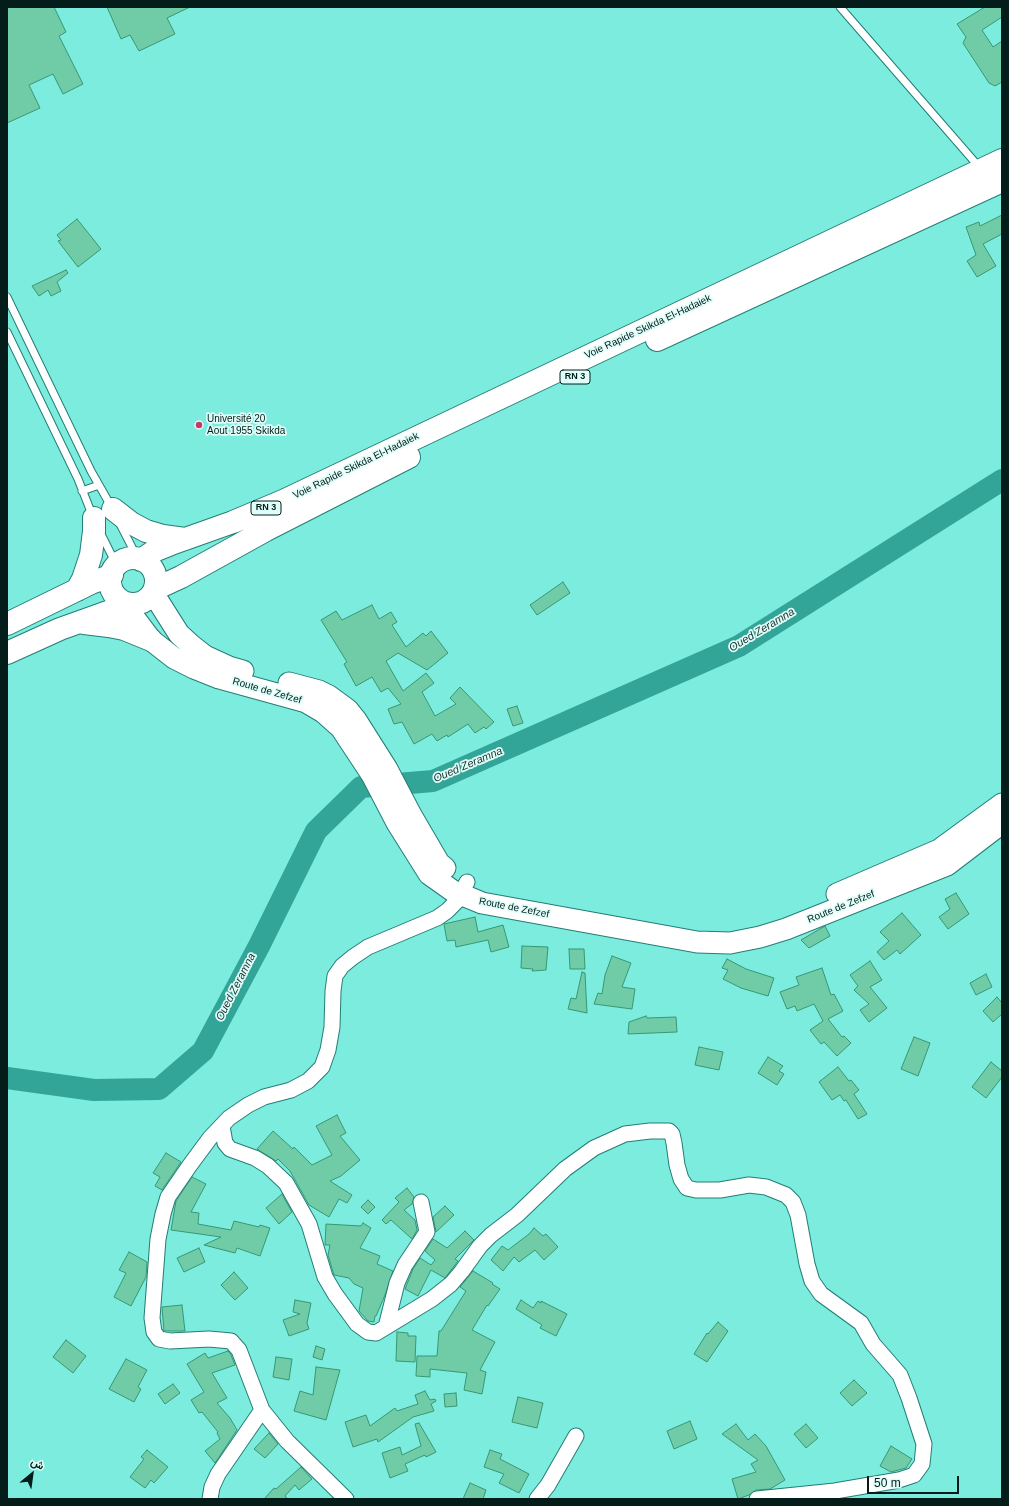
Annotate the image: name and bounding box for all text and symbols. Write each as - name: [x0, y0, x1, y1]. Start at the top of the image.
- street label: Voie Rapide Skikda El-Hadaiek: [583, 292, 713, 362]
- road number: RN 3: [560, 370, 590, 384]
- place label: Université 20 Aout 1955 Skikda: [207, 413, 285, 436]
- marker: Université 20 Aout 1955 Skikda: [194, 420, 204, 430]
- street label: Voie Rapide Skikda El-Hadaiek: [291, 430, 421, 502]
- road number: RN 3: [251, 501, 281, 515]
- water label: Oued Zeramna: [727, 605, 797, 655]
- street label: Route de Zefzef: [231, 675, 303, 707]
- water label: Oued Zeramna: [431, 744, 505, 786]
- street label: Route de Zefzef: [806, 888, 876, 926]
- street label: Route de Zefzef: [478, 895, 550, 921]
- water label: Oued Zeramna: [213, 951, 259, 1023]
- north arrow: [12, 1454, 52, 1494]
- text: ش: [29, 1455, 47, 1472]
- scale bar: [869, 1468, 961, 1494]
- text: 50 m: [874, 1476, 901, 1490]

